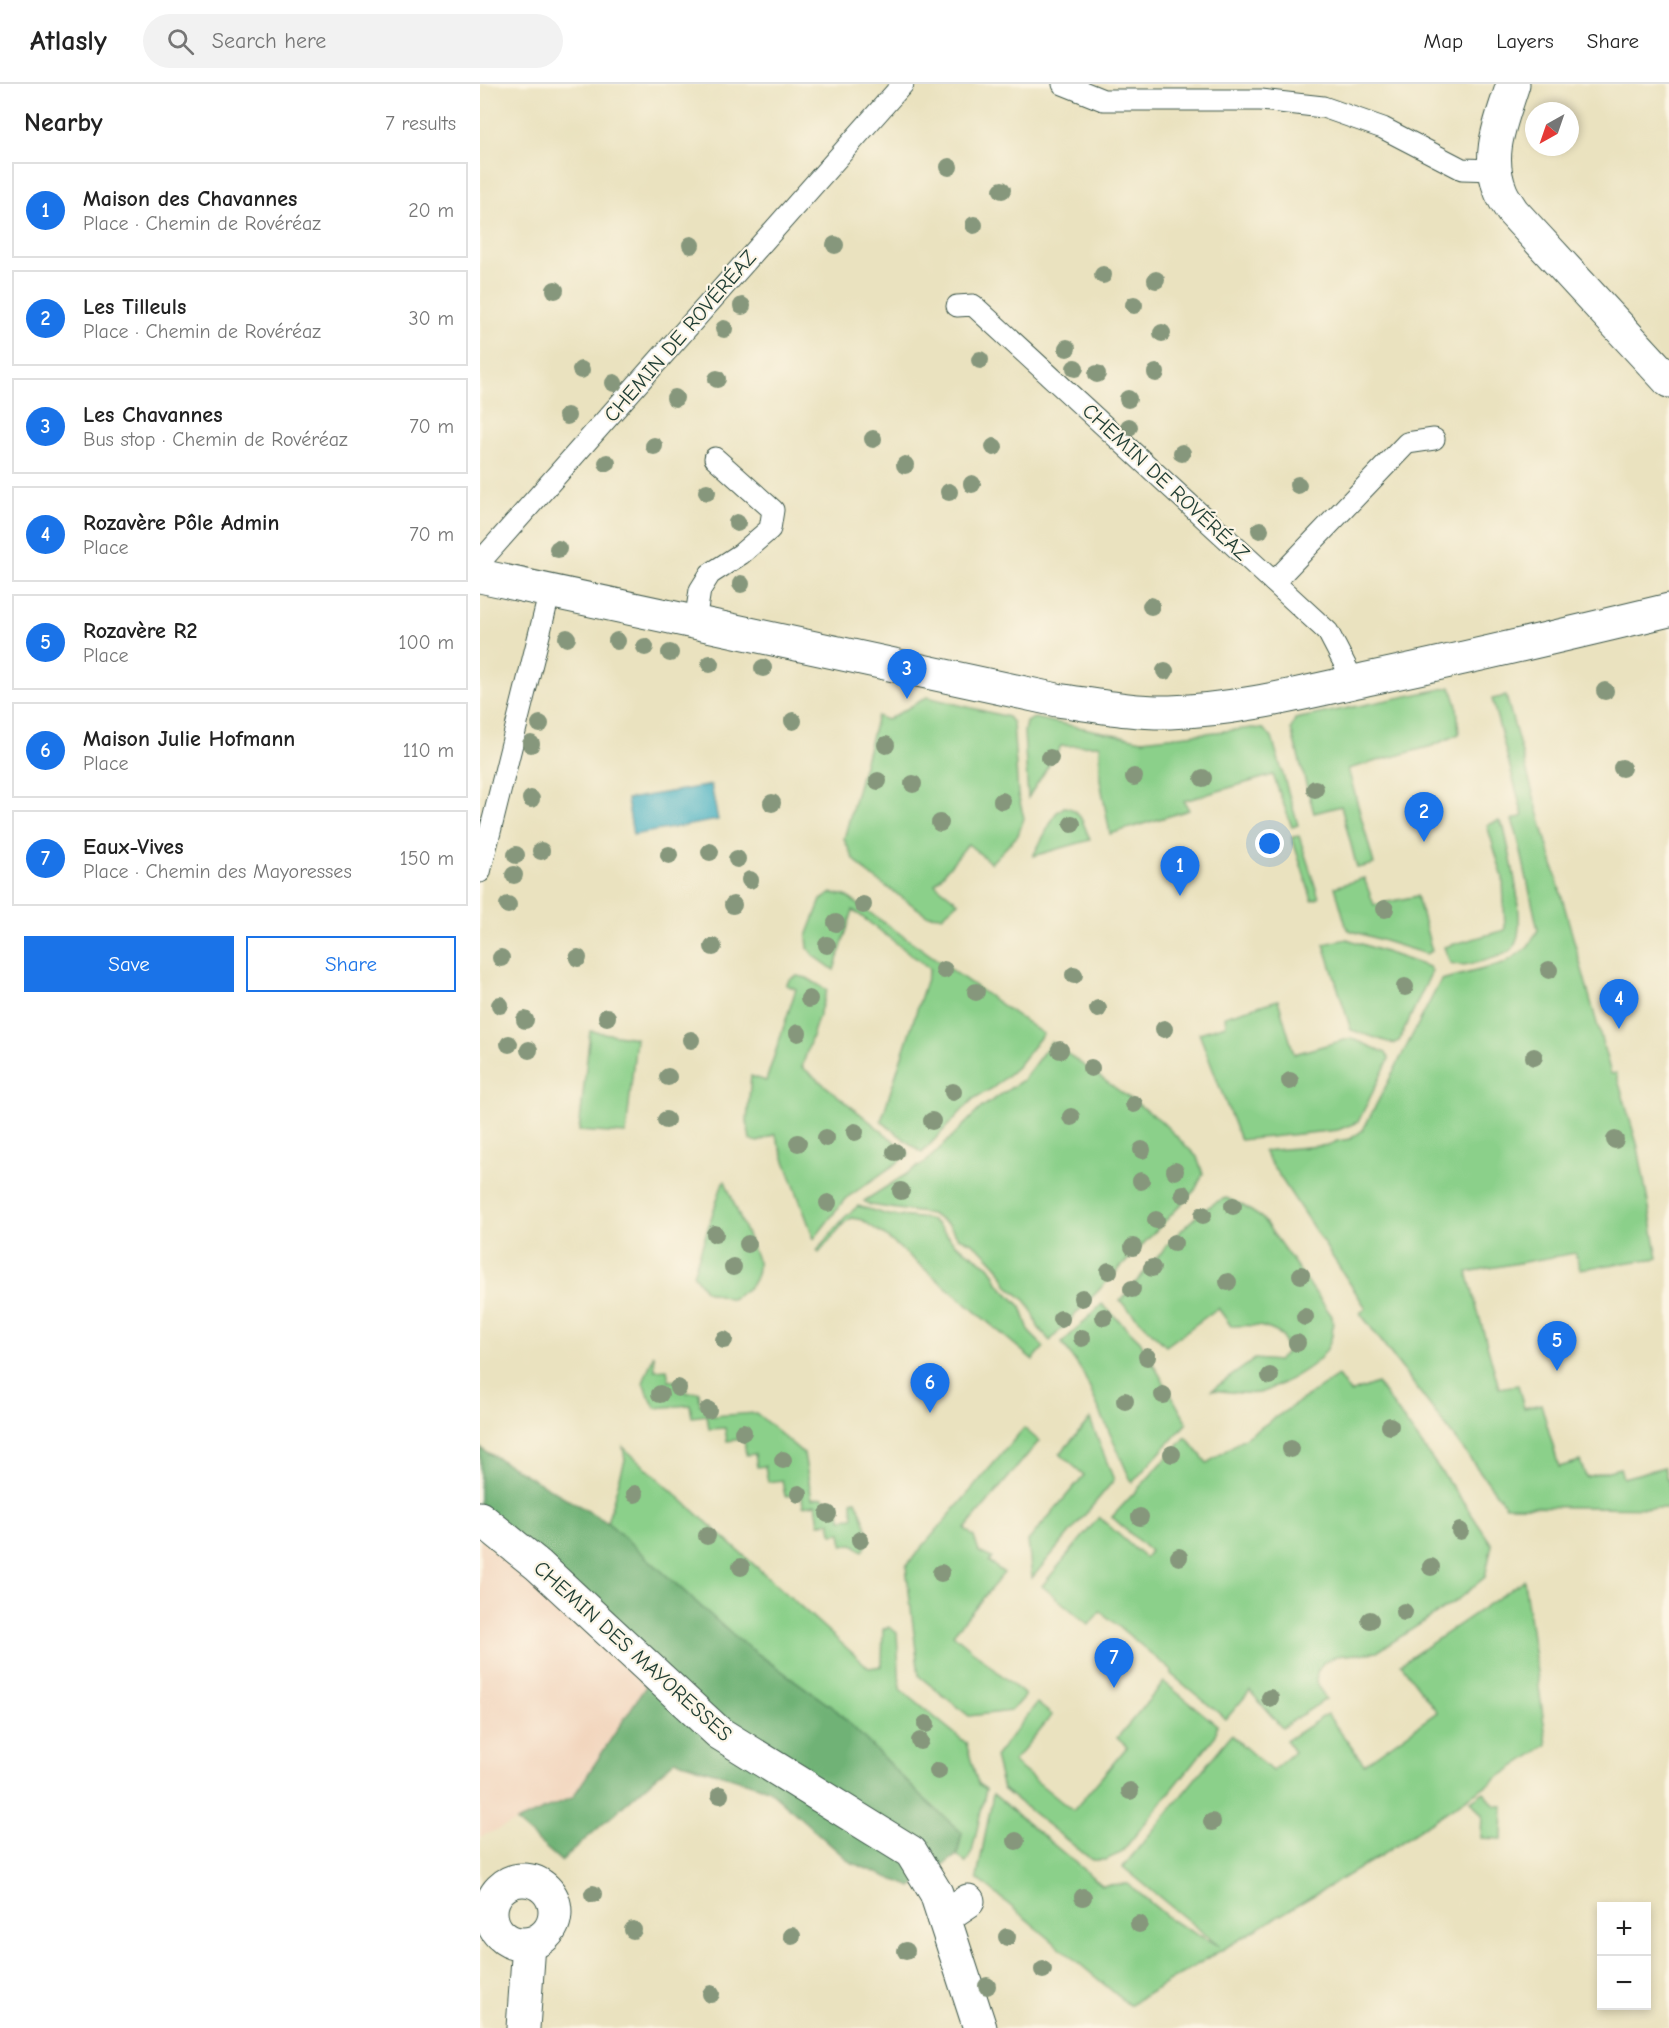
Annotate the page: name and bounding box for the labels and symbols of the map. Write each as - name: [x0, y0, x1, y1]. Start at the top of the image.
- north arrow: [1525, 102, 1579, 156]
- street label: CHEMIN DE ROVÉRÉAZ: [599, 245, 761, 427]
- street label: CHEMIN DE ROVÉRÉAZ: [1078, 398, 1254, 566]
- pin: 3: [888, 650, 926, 699]
- pin: 2: [1404, 792, 1444, 842]
- your location: [1255, 829, 1284, 858]
- pin: 1: [1160, 846, 1200, 896]
- pin: 4: [1600, 980, 1638, 1029]
- pin: 5: [1538, 1322, 1576, 1371]
- pin: 6: [910, 1364, 950, 1413]
- street label: CHEMIN DES MAYORESSES: [529, 1556, 737, 1746]
- pin: 7: [1094, 1638, 1134, 1688]

